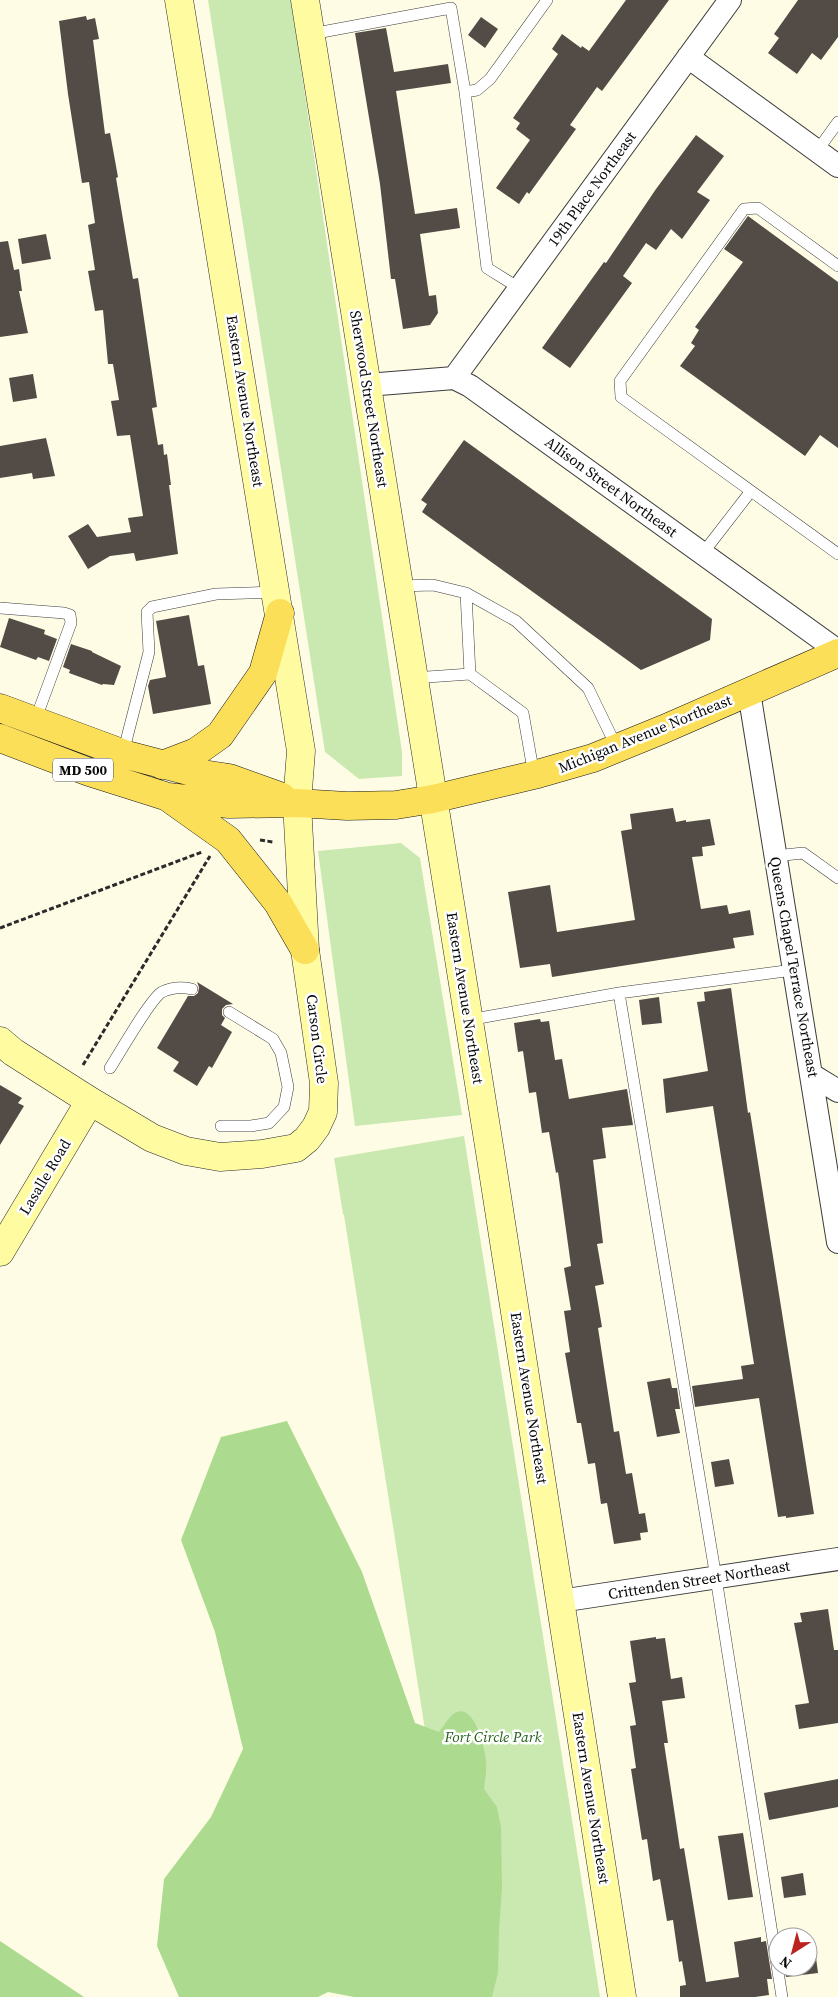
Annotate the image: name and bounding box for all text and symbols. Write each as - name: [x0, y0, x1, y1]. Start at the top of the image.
- street label: 19th Place Northeast: [543, 127, 641, 251]
- street label: Sherwood Street Northeast: [345, 309, 394, 489]
- street label: Eastern Avenue Northeast: [222, 314, 269, 488]
- street label: Allison Street Northeast: [541, 431, 682, 542]
- street label: Michigan Avenue Northeast: [555, 689, 735, 778]
- road number: MD 500: [53, 758, 113, 782]
- street label: Queens Chapel Terrace Northeast: [765, 855, 824, 1079]
- street label: Eastern Avenue Northeast: [442, 911, 489, 1085]
- street label: Carson Circle: [302, 993, 333, 1085]
- street label: Lasalle Road: [14, 1135, 76, 1218]
- street label: Eastern Avenue Northeast: [506, 1311, 553, 1485]
- street label: Crittenden Street Northeast: [606, 1555, 792, 1604]
- street label: Eastern Avenue Northeast: [568, 1711, 615, 1885]
- park label: Fort Circle Park: [443, 1726, 542, 1747]
- north arrow: [768, 1927, 818, 1977]
- text: N: [775, 1951, 795, 1974]

